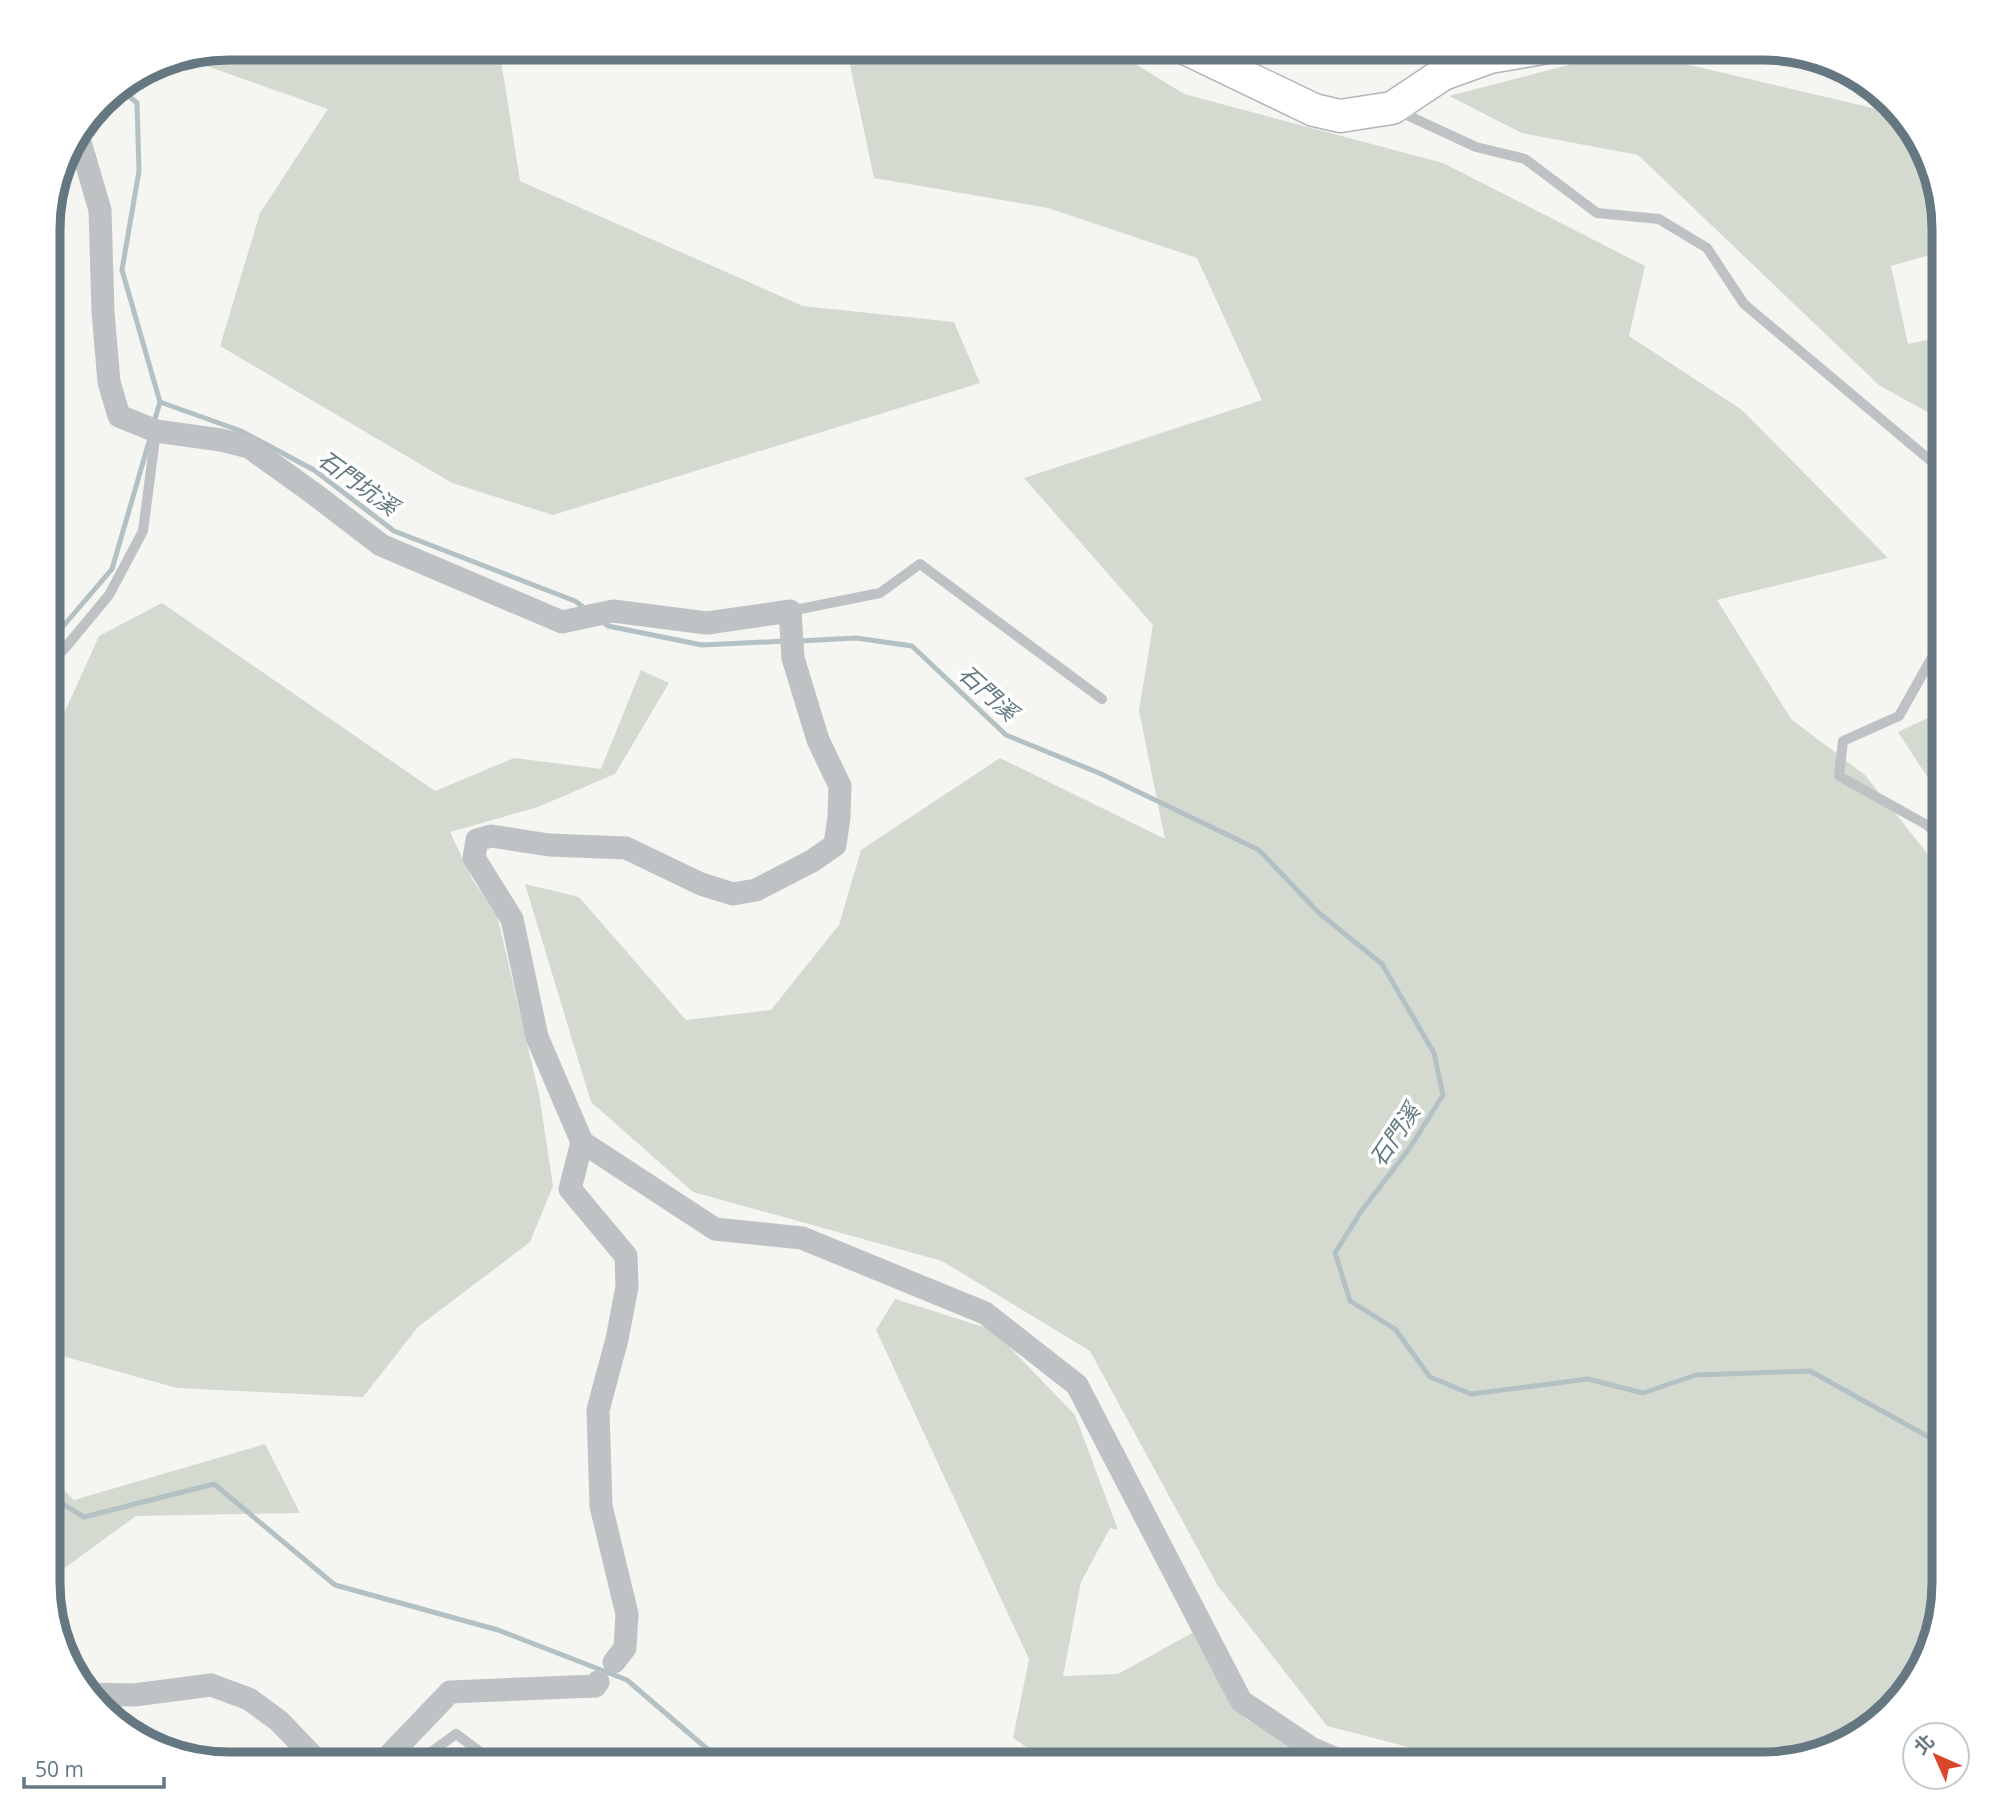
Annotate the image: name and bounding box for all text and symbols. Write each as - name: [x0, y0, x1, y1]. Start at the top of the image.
- water label: 石門坑溪: [312, 442, 408, 524]
- water label: 石門溪: [952, 657, 1027, 729]
- water label: 石門溪: [1362, 1094, 1428, 1172]
- north arrow: [1901, 1721, 1971, 1791]
- text: 北: [1908, 1728, 1940, 1760]
- scale bar: [24, 1745, 164, 1789]
- text: 50 m: [35, 1755, 84, 1783]

